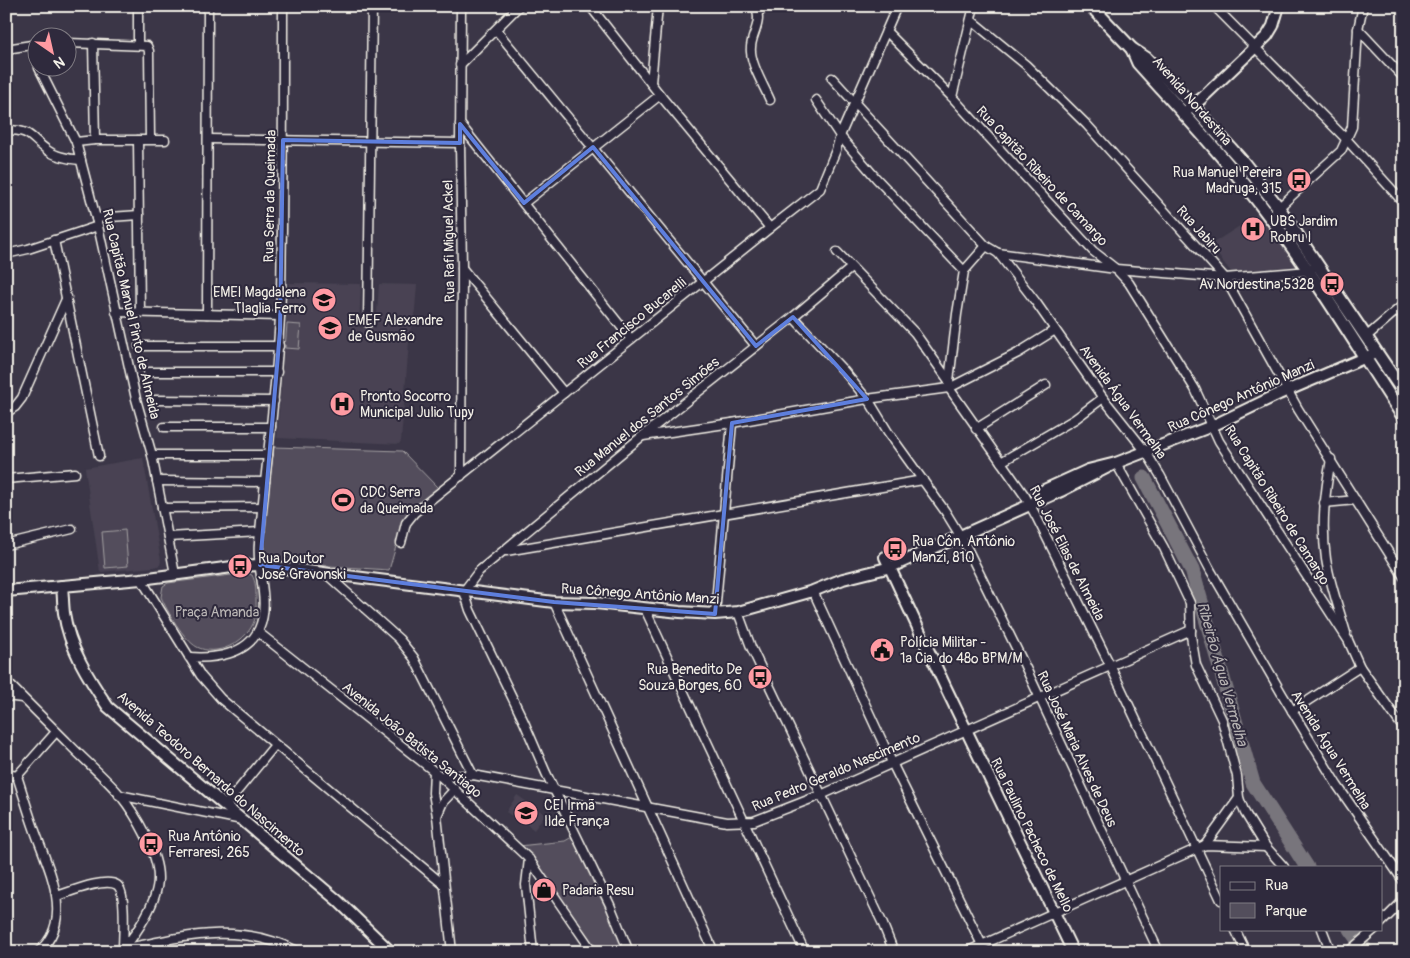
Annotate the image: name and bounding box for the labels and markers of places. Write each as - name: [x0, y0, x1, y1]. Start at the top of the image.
- place label: Rua Manuel Pereira Madruga, 315: [1173, 164, 1282, 197]
- bus stop icon: Rua Manuel Pereira Madruga, 315: [1286, 167, 1312, 193]
- place label: UBS Jardim Robru I: [1270, 213, 1338, 246]
- hospital icon: UBS Jardim Robru I: [1240, 216, 1266, 242]
- bus stop icon: Av.Nordestina,5328: [1319, 271, 1345, 297]
- place label: Av.Nordestina,5328: [1199, 276, 1314, 293]
- place label: EMEI Magdalena Tlaglia Ferro: [213, 284, 306, 317]
- school or university icon: EMEI Magdalena Tlaglia Ferro: [311, 287, 337, 313]
- place label: EMEF Alexandre de Gusmão: [348, 312, 443, 345]
- school or university icon: EMEF Alexandre de Gusmão: [317, 315, 343, 341]
- place label: Pronto Socorro Municipal Julio Tupy: [360, 388, 474, 421]
- hospital icon: Pronto Socorro Municipal Julio Tupy: [329, 391, 355, 417]
- place label: CDC Serra da Queimada: [360, 484, 433, 517]
- sports icon: CDC Serra da Queimada: [330, 487, 356, 513]
- place label: Rua Côn. Antônio Manzi, 810: [912, 533, 1016, 566]
- bus stop icon: Rua Côn. Antônio Manzi, 810: [882, 536, 908, 562]
- place label: Rua Doutor José Gravonski: [258, 550, 346, 583]
- bus stop icon: Rua Doutor José Gravonski: [227, 553, 253, 579]
- place label: Polícia Militar - 1ª Cia. do 48º BPM/M: [900, 634, 1022, 667]
- public building icon: Polícia Militar - 1ª Cia. do 48º BPM/M: [869, 637, 895, 663]
- place label: Rua Benedito De Souza Borges, 60: [638, 661, 742, 694]
- bus stop icon: Rua Benedito De Souza Borges, 60: [747, 664, 773, 690]
- place label: CEI Irmã Ilde França: [544, 797, 609, 830]
- school or university icon: CEI Irmã Ilde França: [513, 800, 539, 826]
- place label: Rua Antônio Ferraresi, 265: [168, 828, 250, 861]
- bus stop icon: Rua Antônio Ferraresi, 265: [138, 831, 164, 857]
- shop icon: Padaria Resu: [531, 877, 557, 903]
- place label: Padaria Resu: [562, 882, 634, 899]

